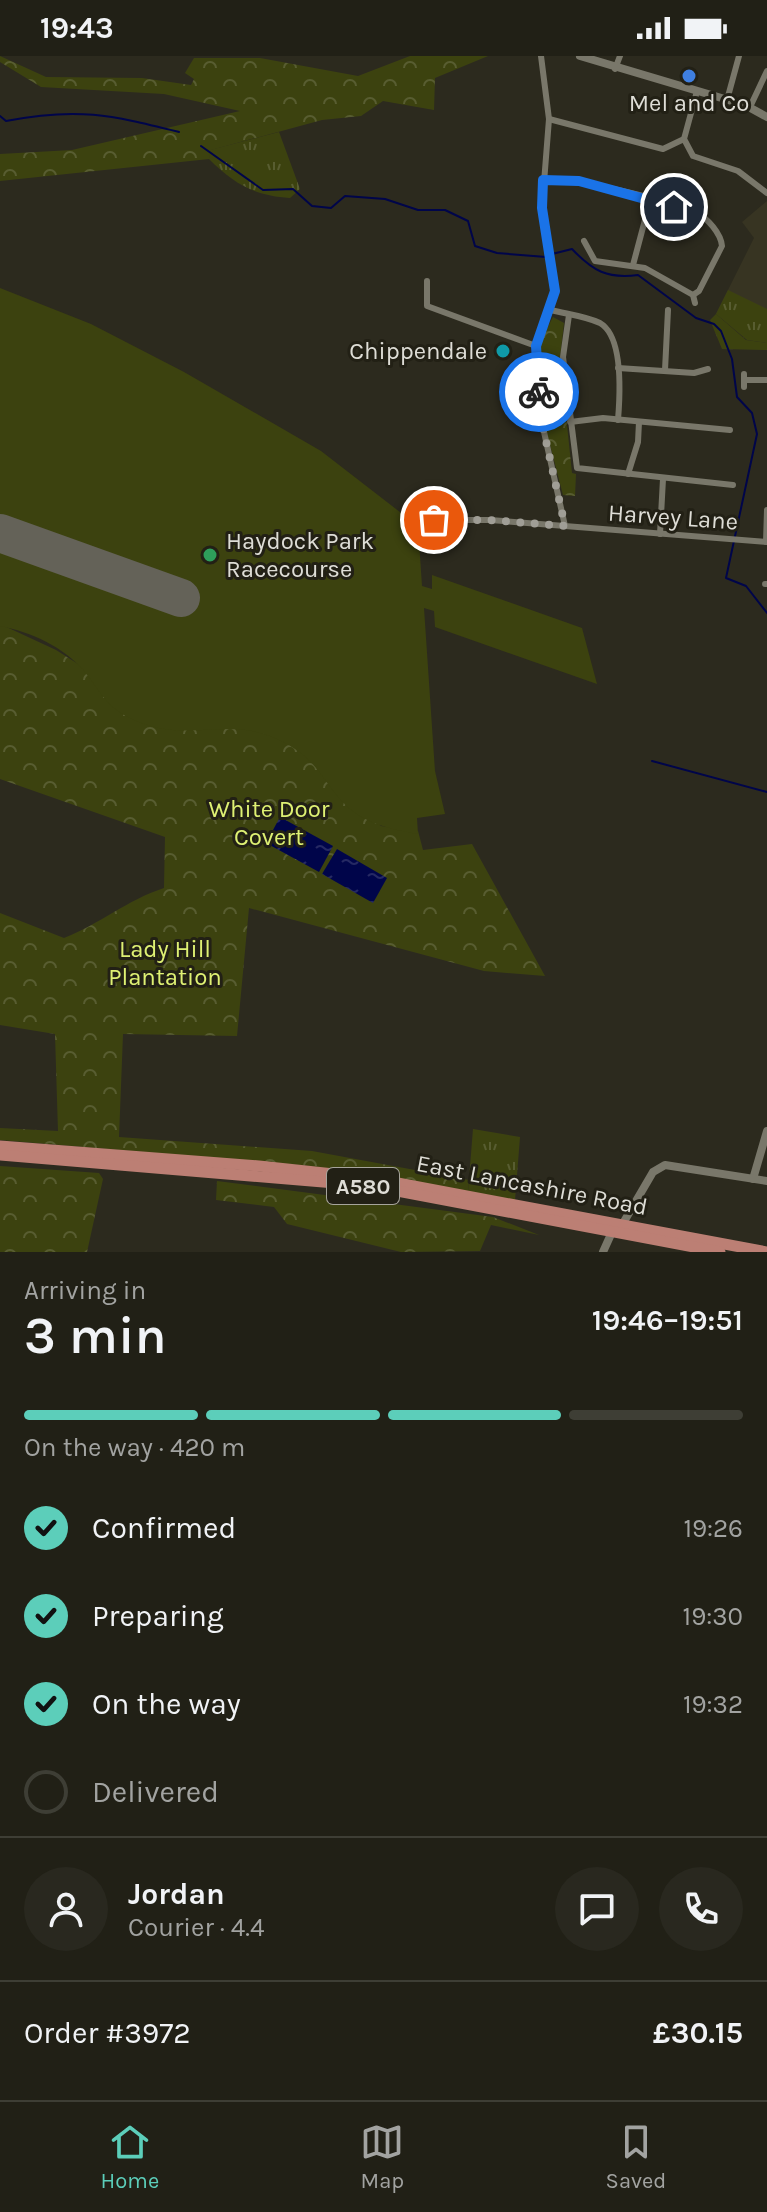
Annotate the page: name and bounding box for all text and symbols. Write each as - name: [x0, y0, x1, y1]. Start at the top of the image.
- text: 19:43: [40, 10, 114, 46]
- marker: Mel and Co: [680, 67, 698, 85]
- place label: Mel and Co: [629, 89, 749, 117]
- pin: [640, 173, 708, 241]
- icon: home: [652, 185, 696, 229]
- place label: Chippendale: [349, 337, 487, 365]
- marker: Chippendale: [494, 342, 512, 360]
- courier: [499, 352, 579, 432]
- icon: bike: [517, 370, 561, 414]
- pin: [400, 486, 468, 554]
- icon: bag: [412, 498, 456, 542]
- street label: Harvey Lane: [607, 498, 739, 536]
- place label: Haydock Park Racecourse: [226, 527, 374, 583]
- marker: Haydock Park Racecourse: [201, 546, 219, 564]
- park label: White Door Covert: [209, 795, 330, 851]
- park label: Lady Hill Plantation: [108, 935, 222, 991]
- street label: East Lancashire Road: [414, 1149, 650, 1221]
- road number: A580: [327, 1168, 399, 1204]
- text: Arriving in: [24, 1275, 146, 1306]
- text: 19:46–19:51: [592, 1302, 743, 1338]
- text: 3 min: [24, 1305, 167, 1366]
- text: On the way · 420 m: [24, 1432, 245, 1463]
- icon: check: [24, 1506, 68, 1550]
- text: Confirmed: [92, 1510, 236, 1546]
- text: 19:26: [683, 1513, 743, 1544]
- icon: check: [24, 1594, 68, 1638]
- text: Preparing: [92, 1598, 224, 1634]
- text: 19:30: [683, 1601, 743, 1632]
- icon: check: [24, 1682, 68, 1726]
- text: On the way: [92, 1686, 241, 1722]
- text: 19:32: [683, 1689, 743, 1720]
- text: Delivered: [92, 1774, 219, 1810]
- button: person: [24, 1867, 108, 1951]
- button: chat: [555, 1867, 639, 1951]
- button: phone: [659, 1867, 743, 1951]
- text: Jordan: [128, 1876, 225, 1912]
- text: Courier · 4.4: [128, 1912, 264, 1943]
- text: Order #3972: [24, 2015, 191, 2051]
- text: £30.15: [653, 2015, 743, 2051]
- tab: Home: [101, 2120, 159, 2194]
- tab: Map: [360, 2120, 404, 2194]
- tab: Saved: [606, 2120, 666, 2194]

